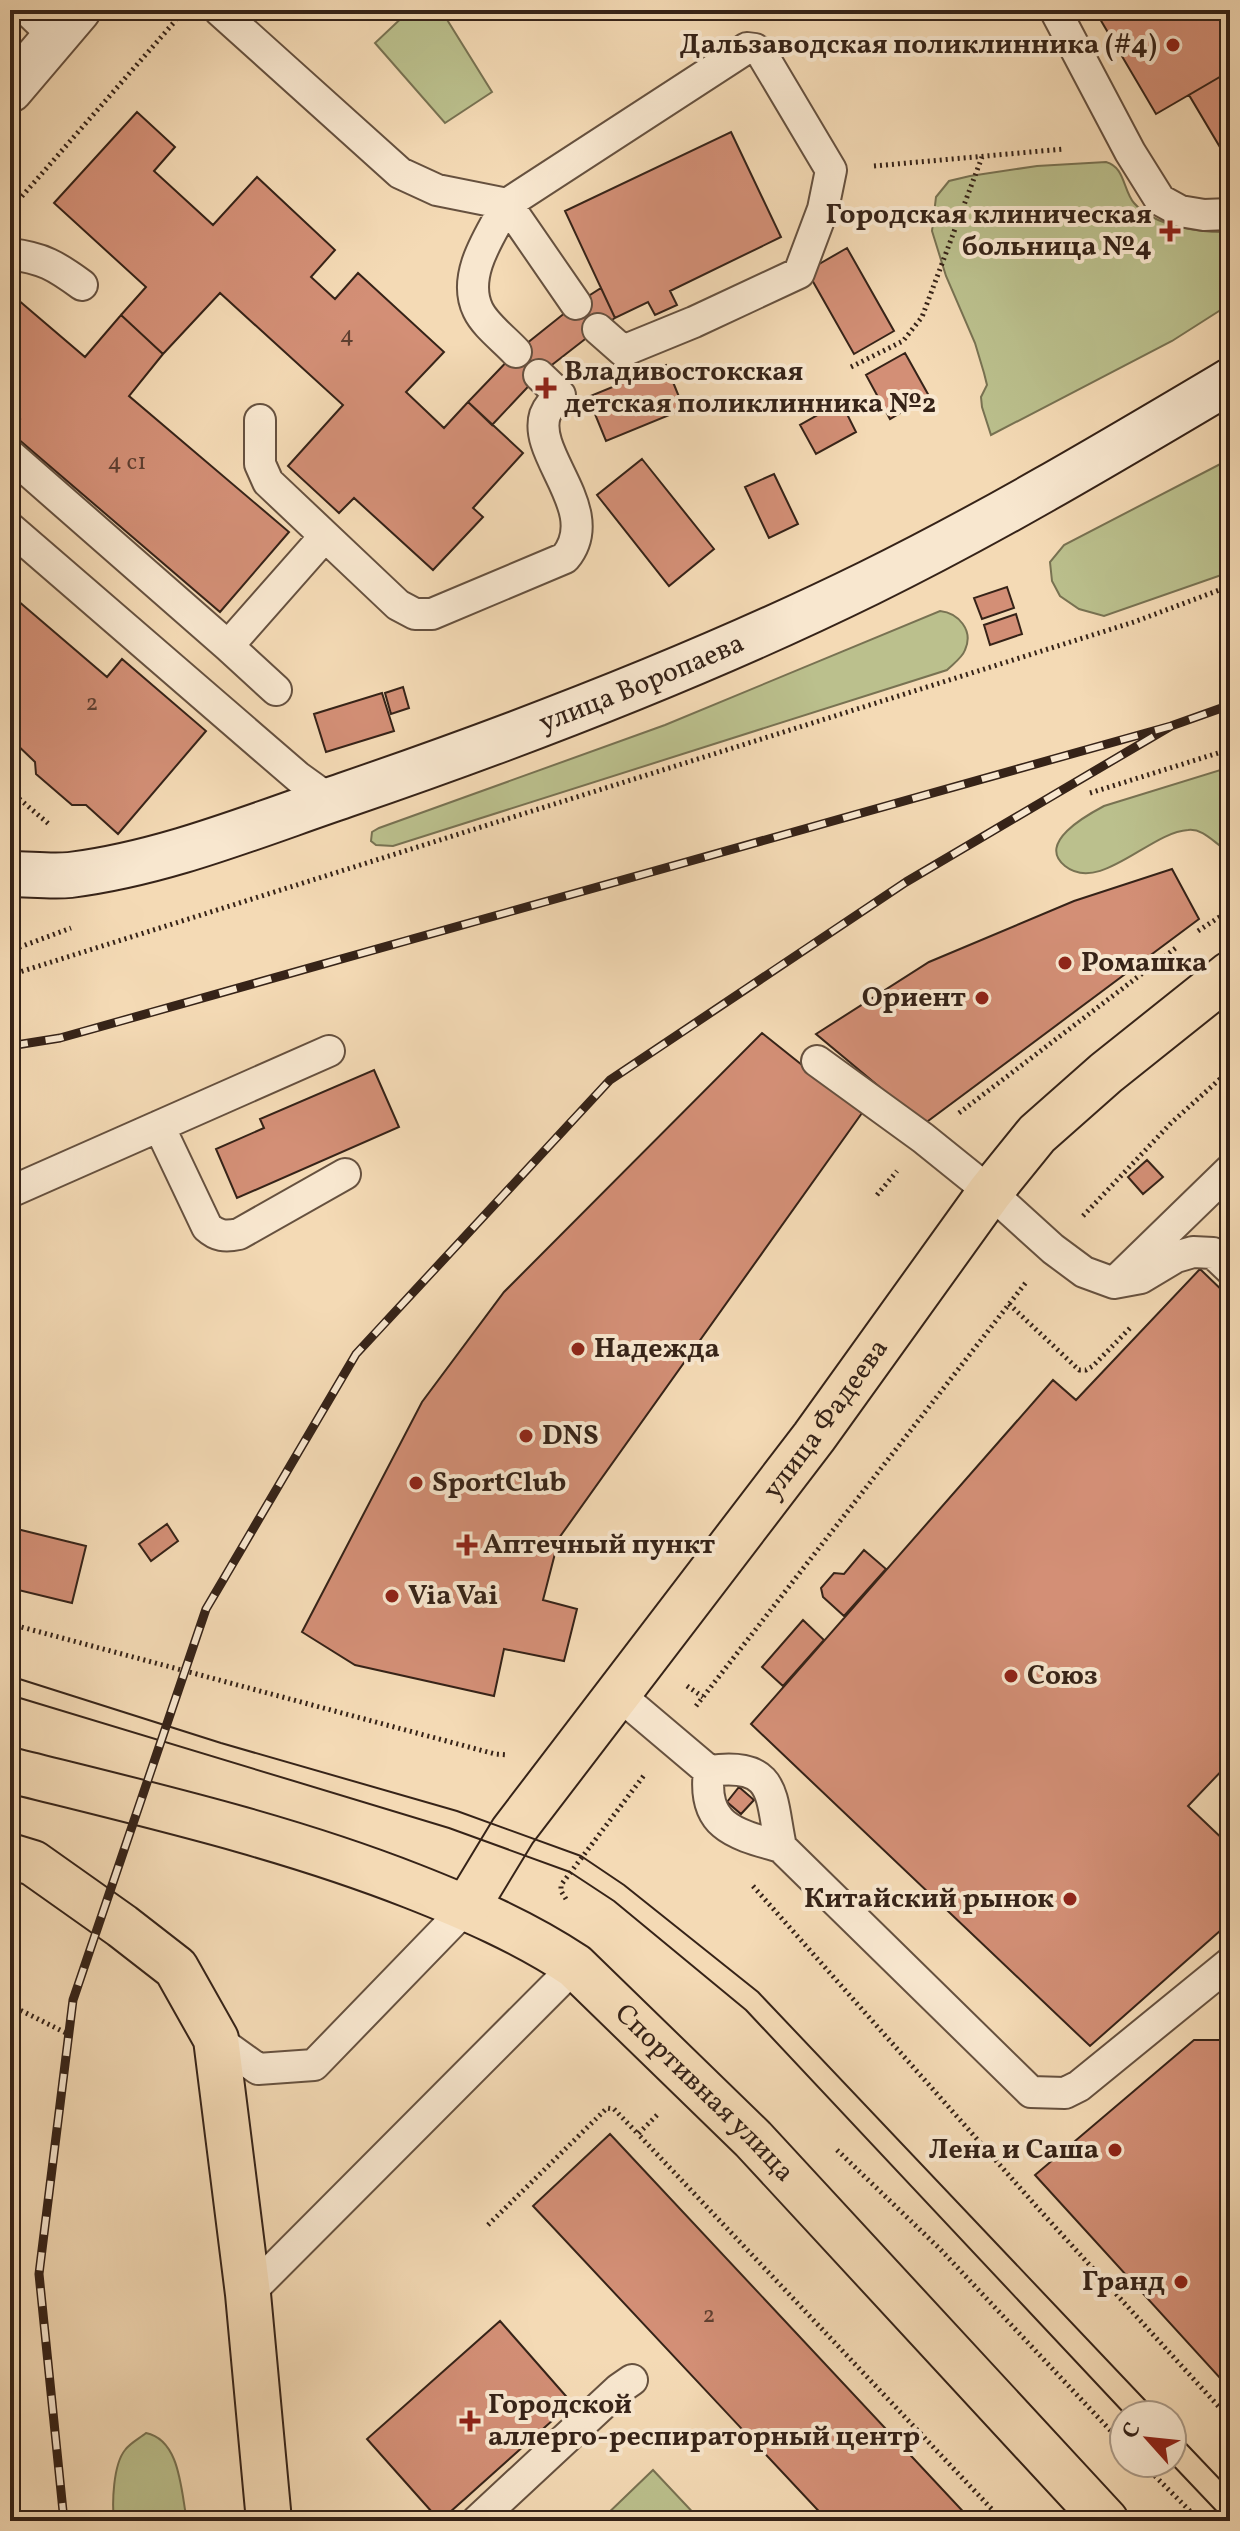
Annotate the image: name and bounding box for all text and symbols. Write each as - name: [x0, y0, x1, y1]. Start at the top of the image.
- place label: Дальзаводская поликлинника (#4): [680, 26, 1157, 65]
- marker: Дальзаводская поликлинника (#4): [1164, 36, 1182, 54]
- place label: Городская клиническая больница №4: [826, 196, 1152, 267]
- marker: Городская клиническая больница №4: [1159, 220, 1181, 242]
- house number: 4: [340, 319, 354, 353]
- place label: Владивостокская детская поликлинника №2: [564, 353, 936, 424]
- marker: Владивостокская детская поликлинника №2: [535, 377, 557, 399]
- house number: 4 с1: [107, 446, 147, 480]
- street label: улица Воропаева: [533, 624, 751, 743]
- house number: 2: [86, 687, 98, 721]
- place label: Ромашка: [1081, 944, 1207, 983]
- marker: Ромашка: [1056, 954, 1074, 972]
- place label: Ориент: [862, 979, 967, 1018]
- marker: Ориент: [973, 989, 991, 1007]
- place label: Надежда: [594, 1330, 720, 1369]
- street label: улица Фадеева: [754, 1331, 898, 1508]
- marker: Надежда: [569, 1340, 587, 1358]
- place label: DNS: [542, 1417, 599, 1456]
- marker: DNS: [517, 1427, 535, 1445]
- place label: SportClub: [432, 1464, 566, 1503]
- marker: SportClub: [407, 1474, 425, 1492]
- place label: Аптечный пункт: [483, 1526, 716, 1565]
- marker: Аптечный пункт: [458, 1536, 476, 1554]
- place label: Via Vai: [408, 1577, 498, 1616]
- marker: Via Vai: [383, 1587, 401, 1605]
- place label: Союз: [1027, 1657, 1098, 1696]
- marker: Союз: [1002, 1667, 1020, 1685]
- place label: Китайский рынок: [804, 1880, 1054, 1919]
- marker: Китайский рынок: [1061, 1890, 1079, 1908]
- street label: Спортивная улица: [606, 1995, 803, 2191]
- place label: Лена и Саша: [929, 2131, 1099, 2170]
- marker: Лена и Саша: [1106, 2141, 1124, 2159]
- place label: Гранд: [1082, 2263, 1165, 2302]
- marker: Гранд: [1172, 2273, 1190, 2291]
- house number: 2: [703, 2299, 715, 2333]
- place label: Городской аллерго-респираторный центр: [488, 2386, 920, 2457]
- north arrow: [1108, 2399, 1188, 2479]
- marker: Городской аллерго-респираторный центр: [459, 2410, 481, 2432]
- text: С: [1115, 2418, 1149, 2444]

